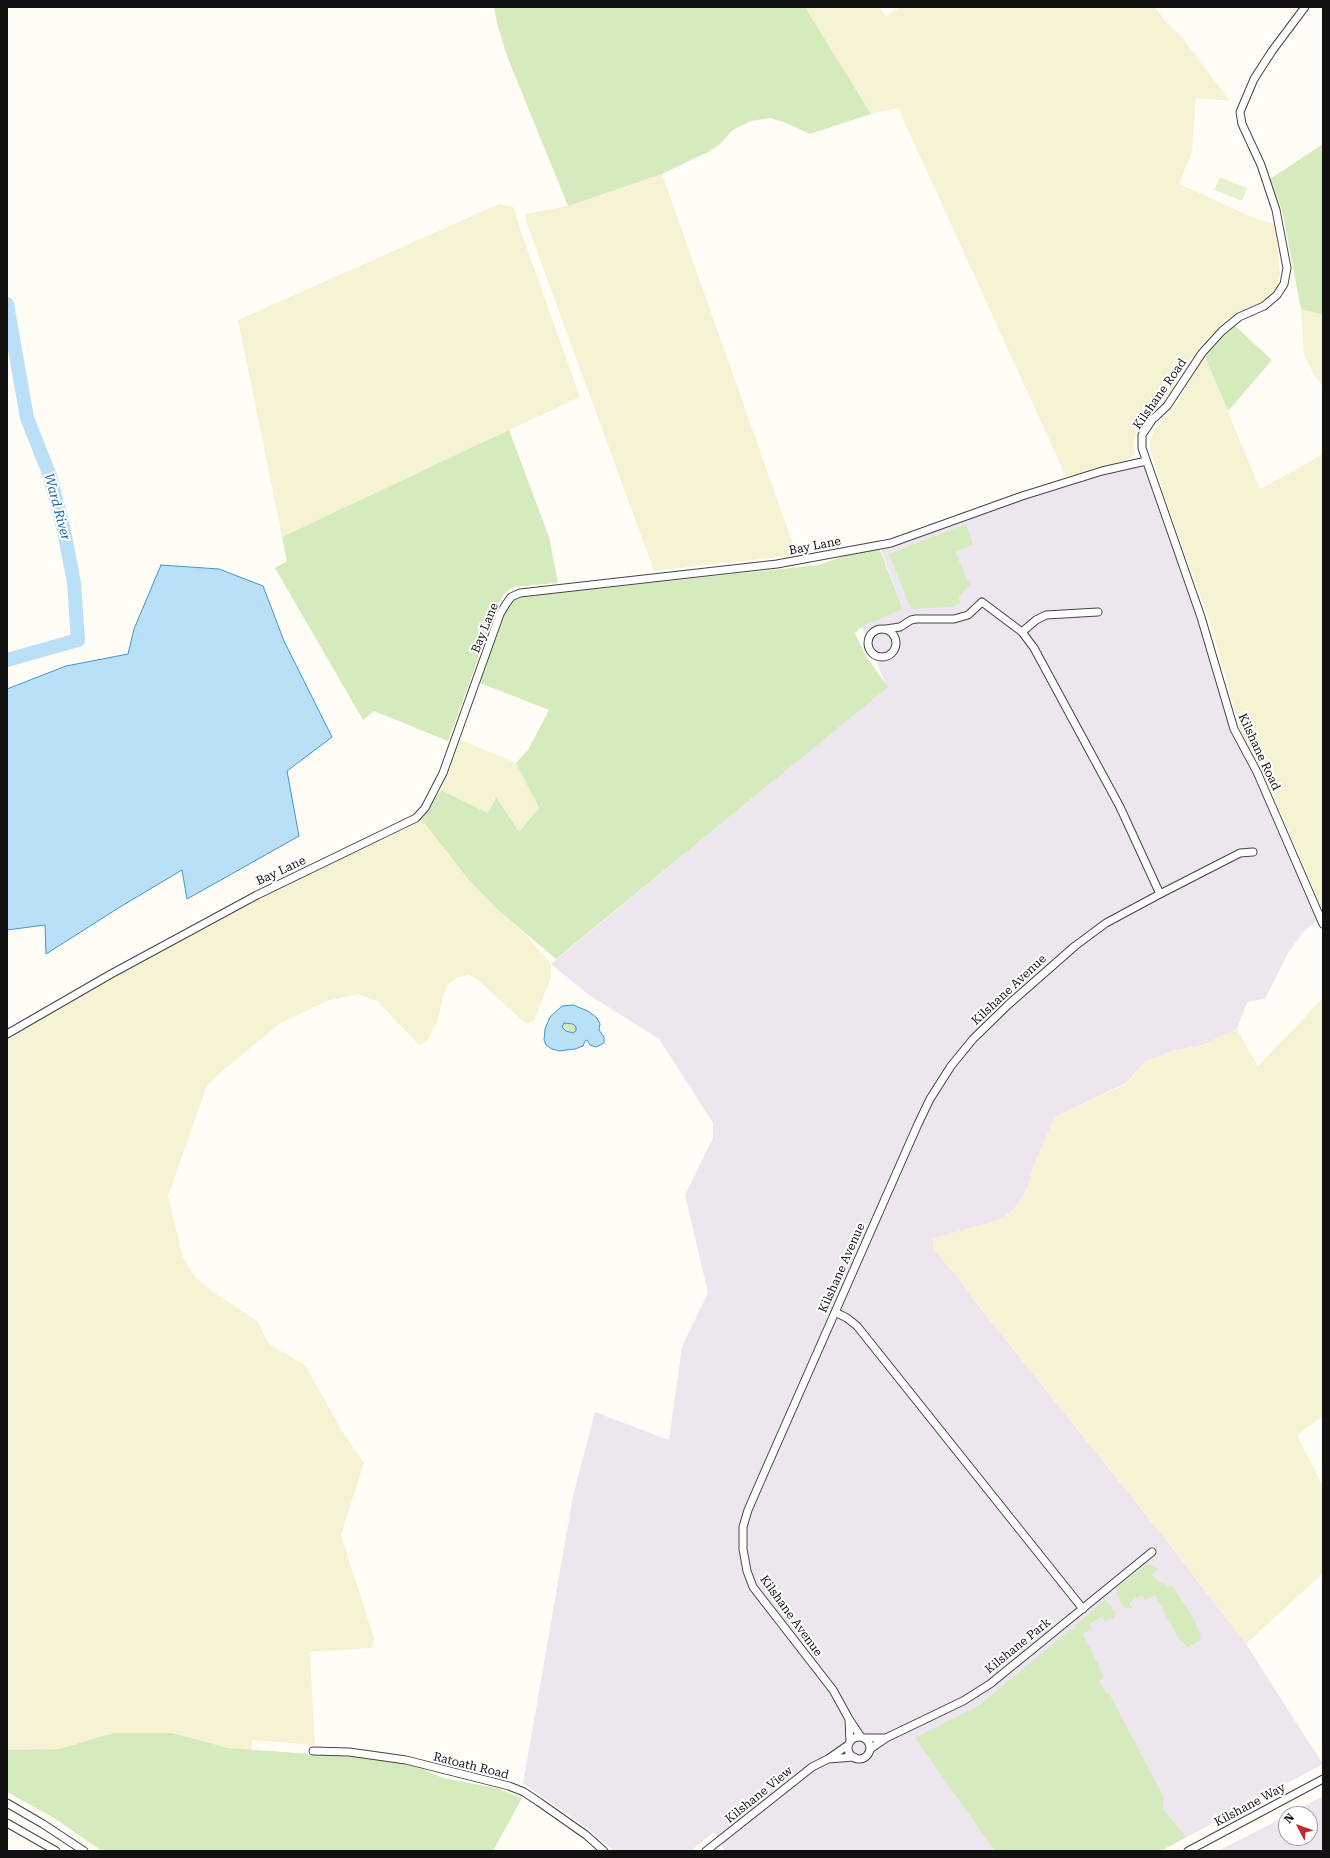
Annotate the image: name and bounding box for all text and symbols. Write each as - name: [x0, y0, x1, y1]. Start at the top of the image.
- street label: Kilshane Road: [1130, 356, 1190, 432]
- water label: Ward River: [41, 472, 73, 542]
- street label: Bay Lane: [788, 534, 842, 558]
- street label: Bay Lane: [468, 601, 502, 655]
- street label: Kilshane Road: [1235, 711, 1283, 793]
- street label: Bay Lane: [254, 853, 308, 889]
- street label: Kilshane Avenue: [969, 952, 1049, 1028]
- street label: Kilshane Avenue: [816, 1221, 868, 1315]
- street label: Kilshane Avenue: [757, 1573, 825, 1659]
- street label: Kilshane Park: [982, 1615, 1054, 1677]
- street label: Ratoath Road: [432, 1750, 510, 1782]
- street label: Kilshane View: [723, 1764, 795, 1826]
- street label: Kilshane Way: [1212, 1780, 1288, 1830]
- north arrow: [1278, 1806, 1318, 1846]
- text: N: [1282, 1811, 1297, 1826]

